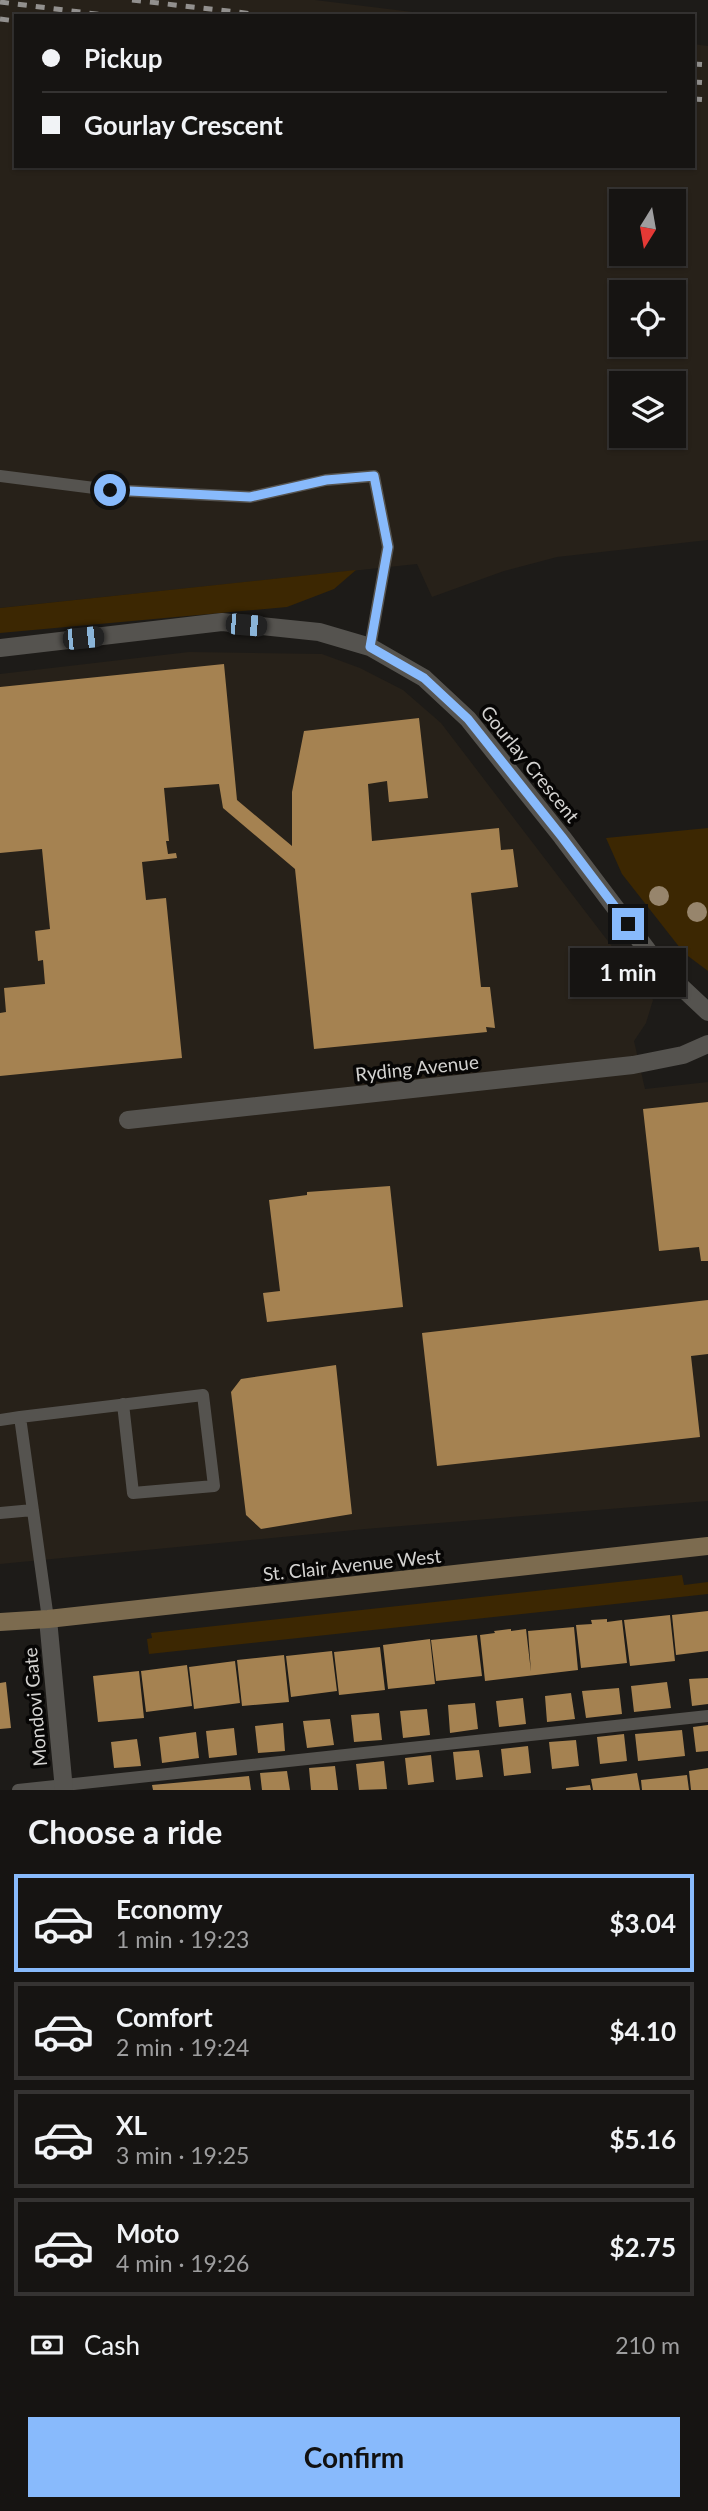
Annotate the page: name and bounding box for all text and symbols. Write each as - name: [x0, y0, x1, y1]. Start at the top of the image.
- text: Pickup: [84, 42, 163, 74]
- text: Gourlay Crescent: [84, 109, 283, 141]
- north arrow: [609, 189, 686, 266]
- map controls: [609, 189, 686, 448]
- button: locate: [609, 280, 686, 357]
- button: layers: [609, 371, 686, 448]
- route start: [94, 474, 126, 506]
- car: [225, 613, 268, 637]
- car: [62, 625, 105, 651]
- street label: Gourlay Crescent: [476, 701, 585, 827]
- route end: [612, 908, 644, 940]
- callout: 1 min: [570, 948, 686, 998]
- text: 1 min: [599, 958, 657, 986]
- street label: Ryding Avenue: [354, 1050, 480, 1085]
- street label: St. Clair Avenue West: [262, 1544, 442, 1585]
- street label: Mondovi Gate: [18, 1647, 51, 1767]
- text: Choose a ride: [28, 1812, 222, 1851]
- icon: car: [32, 1892, 95, 1955]
- text: Economy: [116, 1893, 222, 1925]
- text: $3.04: [610, 1907, 676, 1939]
- text: 1 min · 19:23: [116, 1925, 249, 1953]
- icon: car: [32, 2000, 95, 2063]
- text: Comfort: [116, 2001, 213, 2033]
- text: $4.10: [610, 2015, 676, 2047]
- text: 2 min · 19:24: [116, 2033, 249, 2061]
- icon: car: [32, 2108, 95, 2171]
- text: XL: [116, 2109, 147, 2141]
- text: $5.16: [610, 2123, 676, 2155]
- text: 3 min · 19:25: [116, 2141, 249, 2169]
- icon: car: [32, 2216, 95, 2279]
- text: Moto: [116, 2217, 179, 2249]
- text: $2.75: [610, 2231, 676, 2263]
- text: 4 min · 19:26: [116, 2249, 249, 2277]
- icon: cash: [28, 2326, 66, 2364]
- text: Cash: [84, 2329, 140, 2361]
- text: 210 m: [615, 2331, 680, 2359]
- button: Confirm: [28, 2417, 680, 2497]

